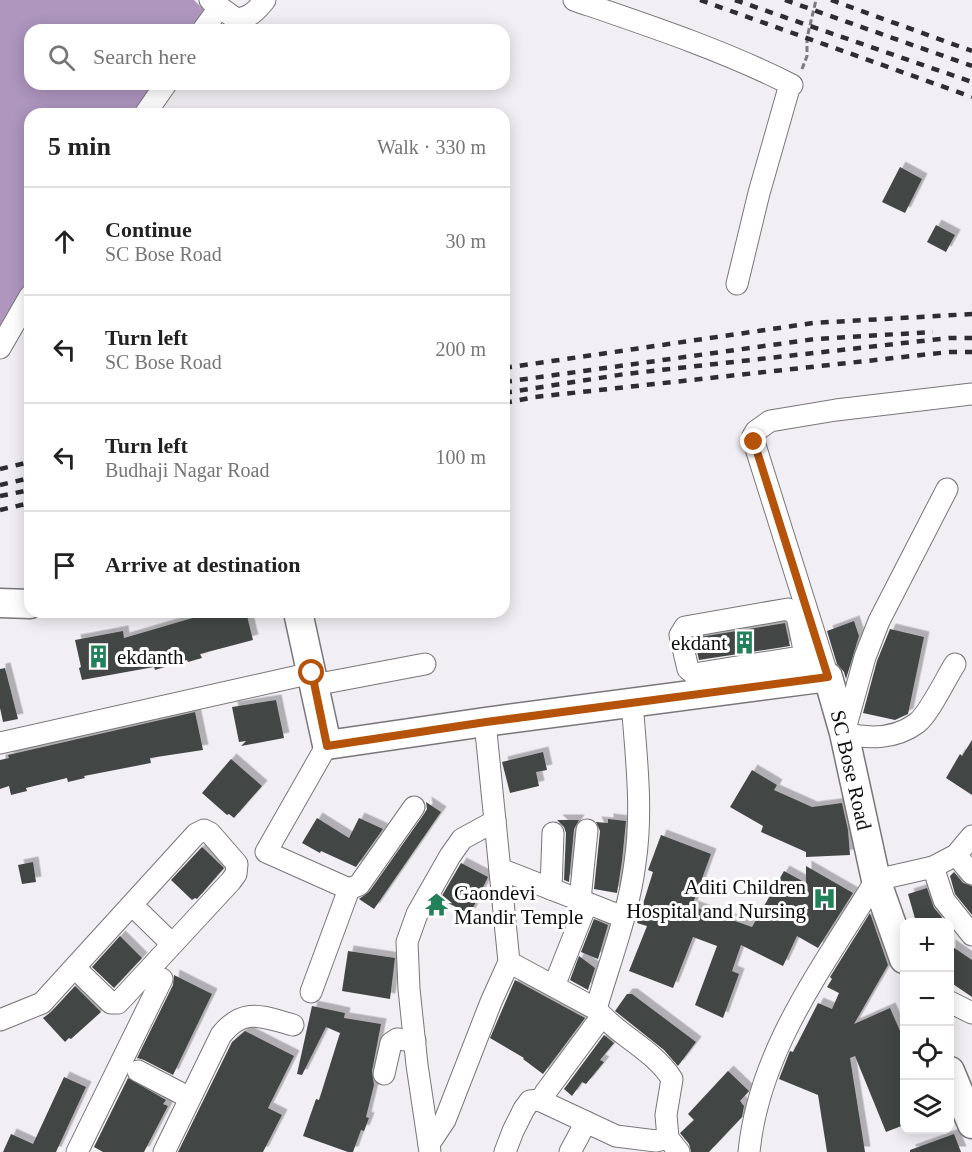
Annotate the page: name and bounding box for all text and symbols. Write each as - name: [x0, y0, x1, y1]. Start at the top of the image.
- search box: [24, 24, 510, 90]
- icon: search: [45, 41, 78, 74]
- text: Search here: [93, 44, 196, 69]
- text: 5 min: [48, 132, 111, 161]
- text: Walk · 330 m: [377, 136, 486, 158]
- text: Continue: [105, 217, 192, 242]
- icon: ahead: [48, 225, 81, 258]
- text: 30 m: [445, 230, 486, 252]
- text: SC Bose Road: [105, 243, 222, 265]
- text: Turn left: [105, 325, 188, 350]
- icon: left: [48, 333, 81, 366]
- text: 200 m: [435, 338, 486, 360]
- text: SC Bose Road: [105, 351, 222, 373]
- route end: [740, 428, 766, 454]
- text: Turn left: [105, 433, 188, 458]
- icon: left: [48, 441, 81, 474]
- text: 100 m: [435, 446, 486, 468]
- text: Budhaji Nagar Road: [105, 459, 269, 481]
- icon: arrive: [48, 549, 81, 582]
- text: Arrive at destination: [105, 552, 301, 577]
- building icon: ekdant: [732, 630, 758, 656]
- place label: ekdant: [671, 631, 727, 655]
- building icon: ekdanth: [86, 644, 112, 670]
- place label: ekdanth: [117, 645, 184, 669]
- route start: [298, 659, 324, 685]
- street label: SC Bose Road: [826, 708, 877, 833]
- place label: Aditi Children Hospital and Nursing: [626, 875, 806, 923]
- place label: Gaondevi Mandir Temple: [454, 881, 583, 929]
- hospital icon: Aditi Children Hospital and Nursing: [811, 886, 837, 912]
- temple icon: Gaondevi Mandir Temple: [423, 892, 449, 918]
- map controls: [900, 918, 954, 1134]
- button: +: [900, 918, 954, 972]
- button: −: [900, 972, 954, 1026]
- button: locate: [900, 1026, 954, 1080]
- button: layers: [900, 1080, 954, 1134]

